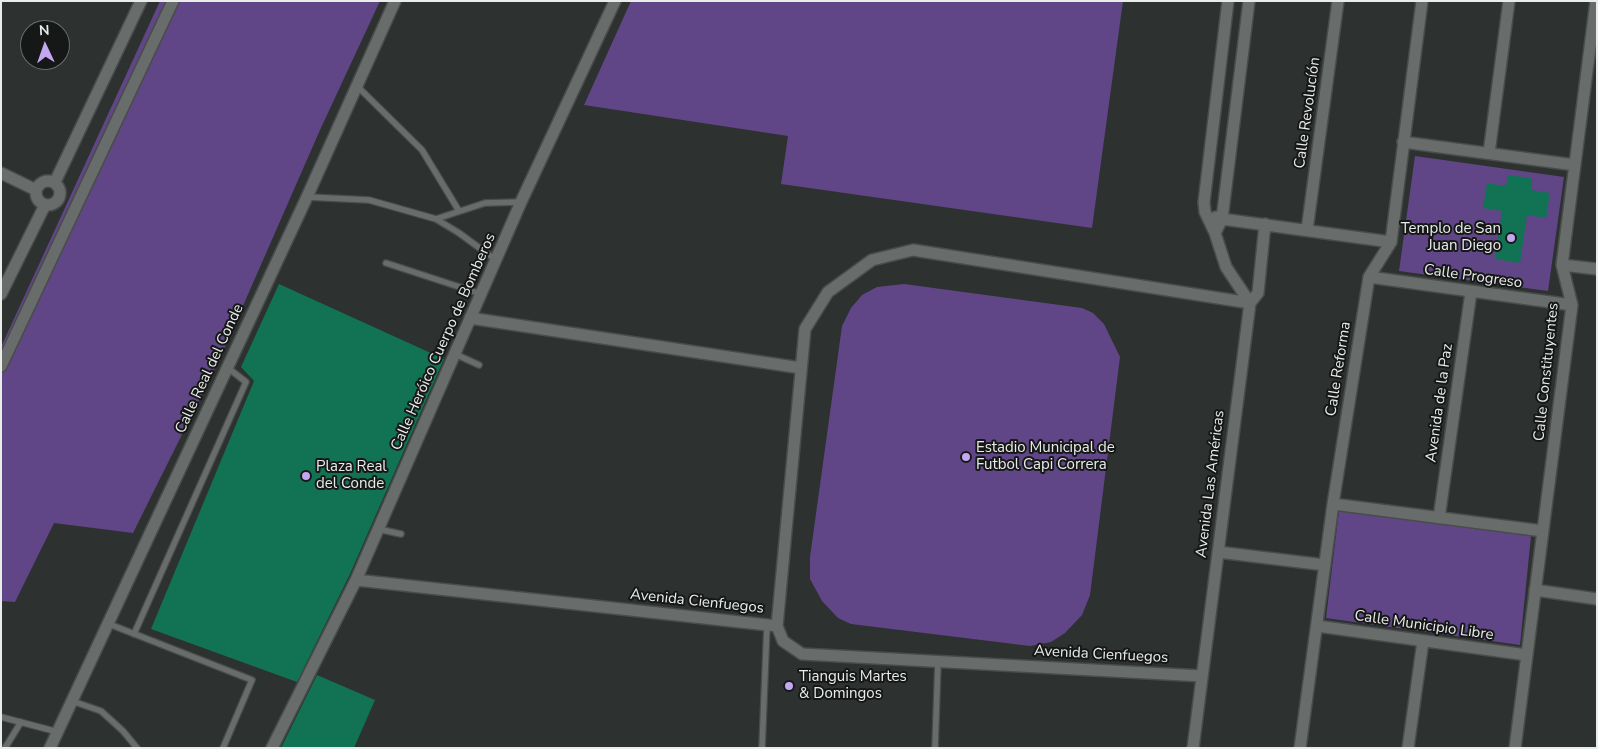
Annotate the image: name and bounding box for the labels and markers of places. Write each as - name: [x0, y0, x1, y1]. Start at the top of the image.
- place label: Templo de San Juan Diego: [1401, 220, 1501, 255]
- marker: Templo de San Juan Diego: [1505, 232, 1517, 244]
- place label: Estadio Municipal de Futbol Capi Correra: [976, 439, 1115, 474]
- marker: Estadio Municipal de Futbol Capi Correra: [960, 451, 972, 463]
- place label: Plaza Real del Conde: [316, 458, 387, 493]
- marker: Plaza Real del Conde: [300, 470, 312, 482]
- place label: Tianguis Martes & Domingos: [799, 668, 907, 703]
- marker: Tianguis Martes & Domingos: [783, 680, 795, 692]

